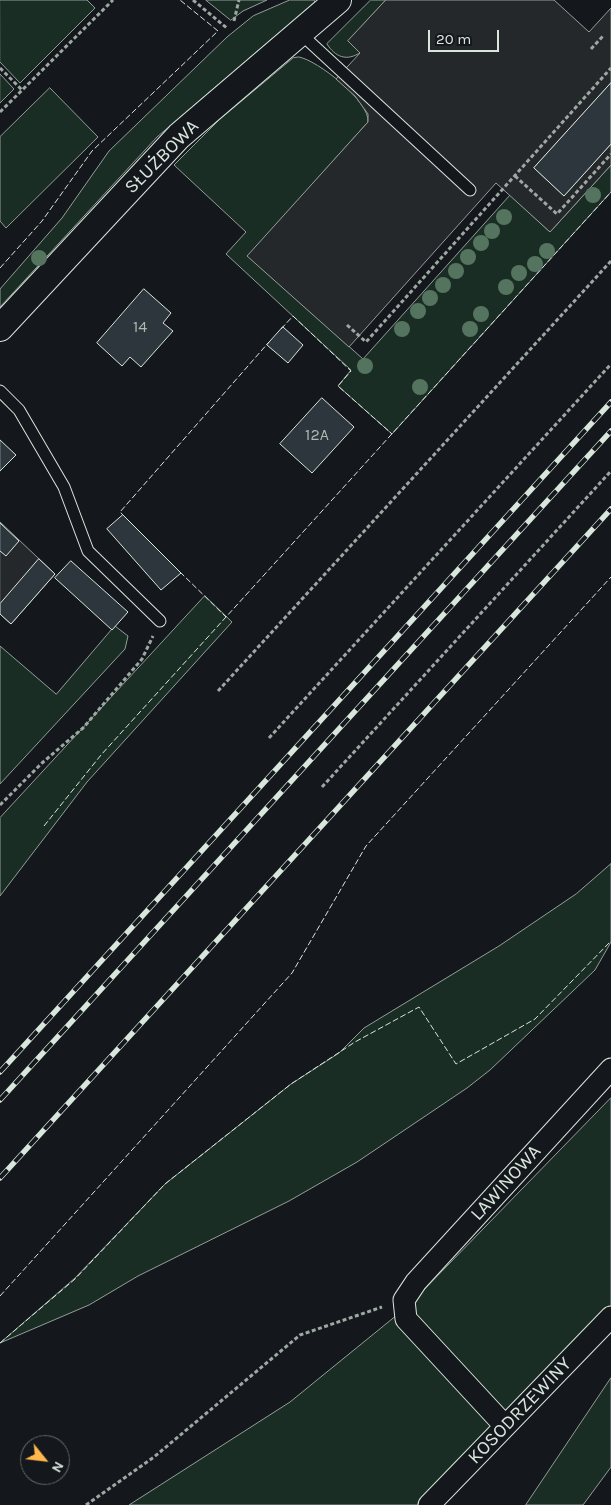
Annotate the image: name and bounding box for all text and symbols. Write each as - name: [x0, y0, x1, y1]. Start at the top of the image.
- scale bar: [431, 20, 502, 52]
- text: 20 m: [436, 30, 471, 48]
- street label: SŁUŻBOWA: [120, 115, 204, 199]
- house number: 14: [133, 317, 147, 337]
- house number: 12A: [305, 425, 329, 445]
- street label: LAWINOWA: [466, 1140, 546, 1226]
- street label: KOSODRZEWINY: [463, 1353, 577, 1469]
- north arrow: [20, 1435, 70, 1485]
- text: N: [48, 1459, 68, 1476]

